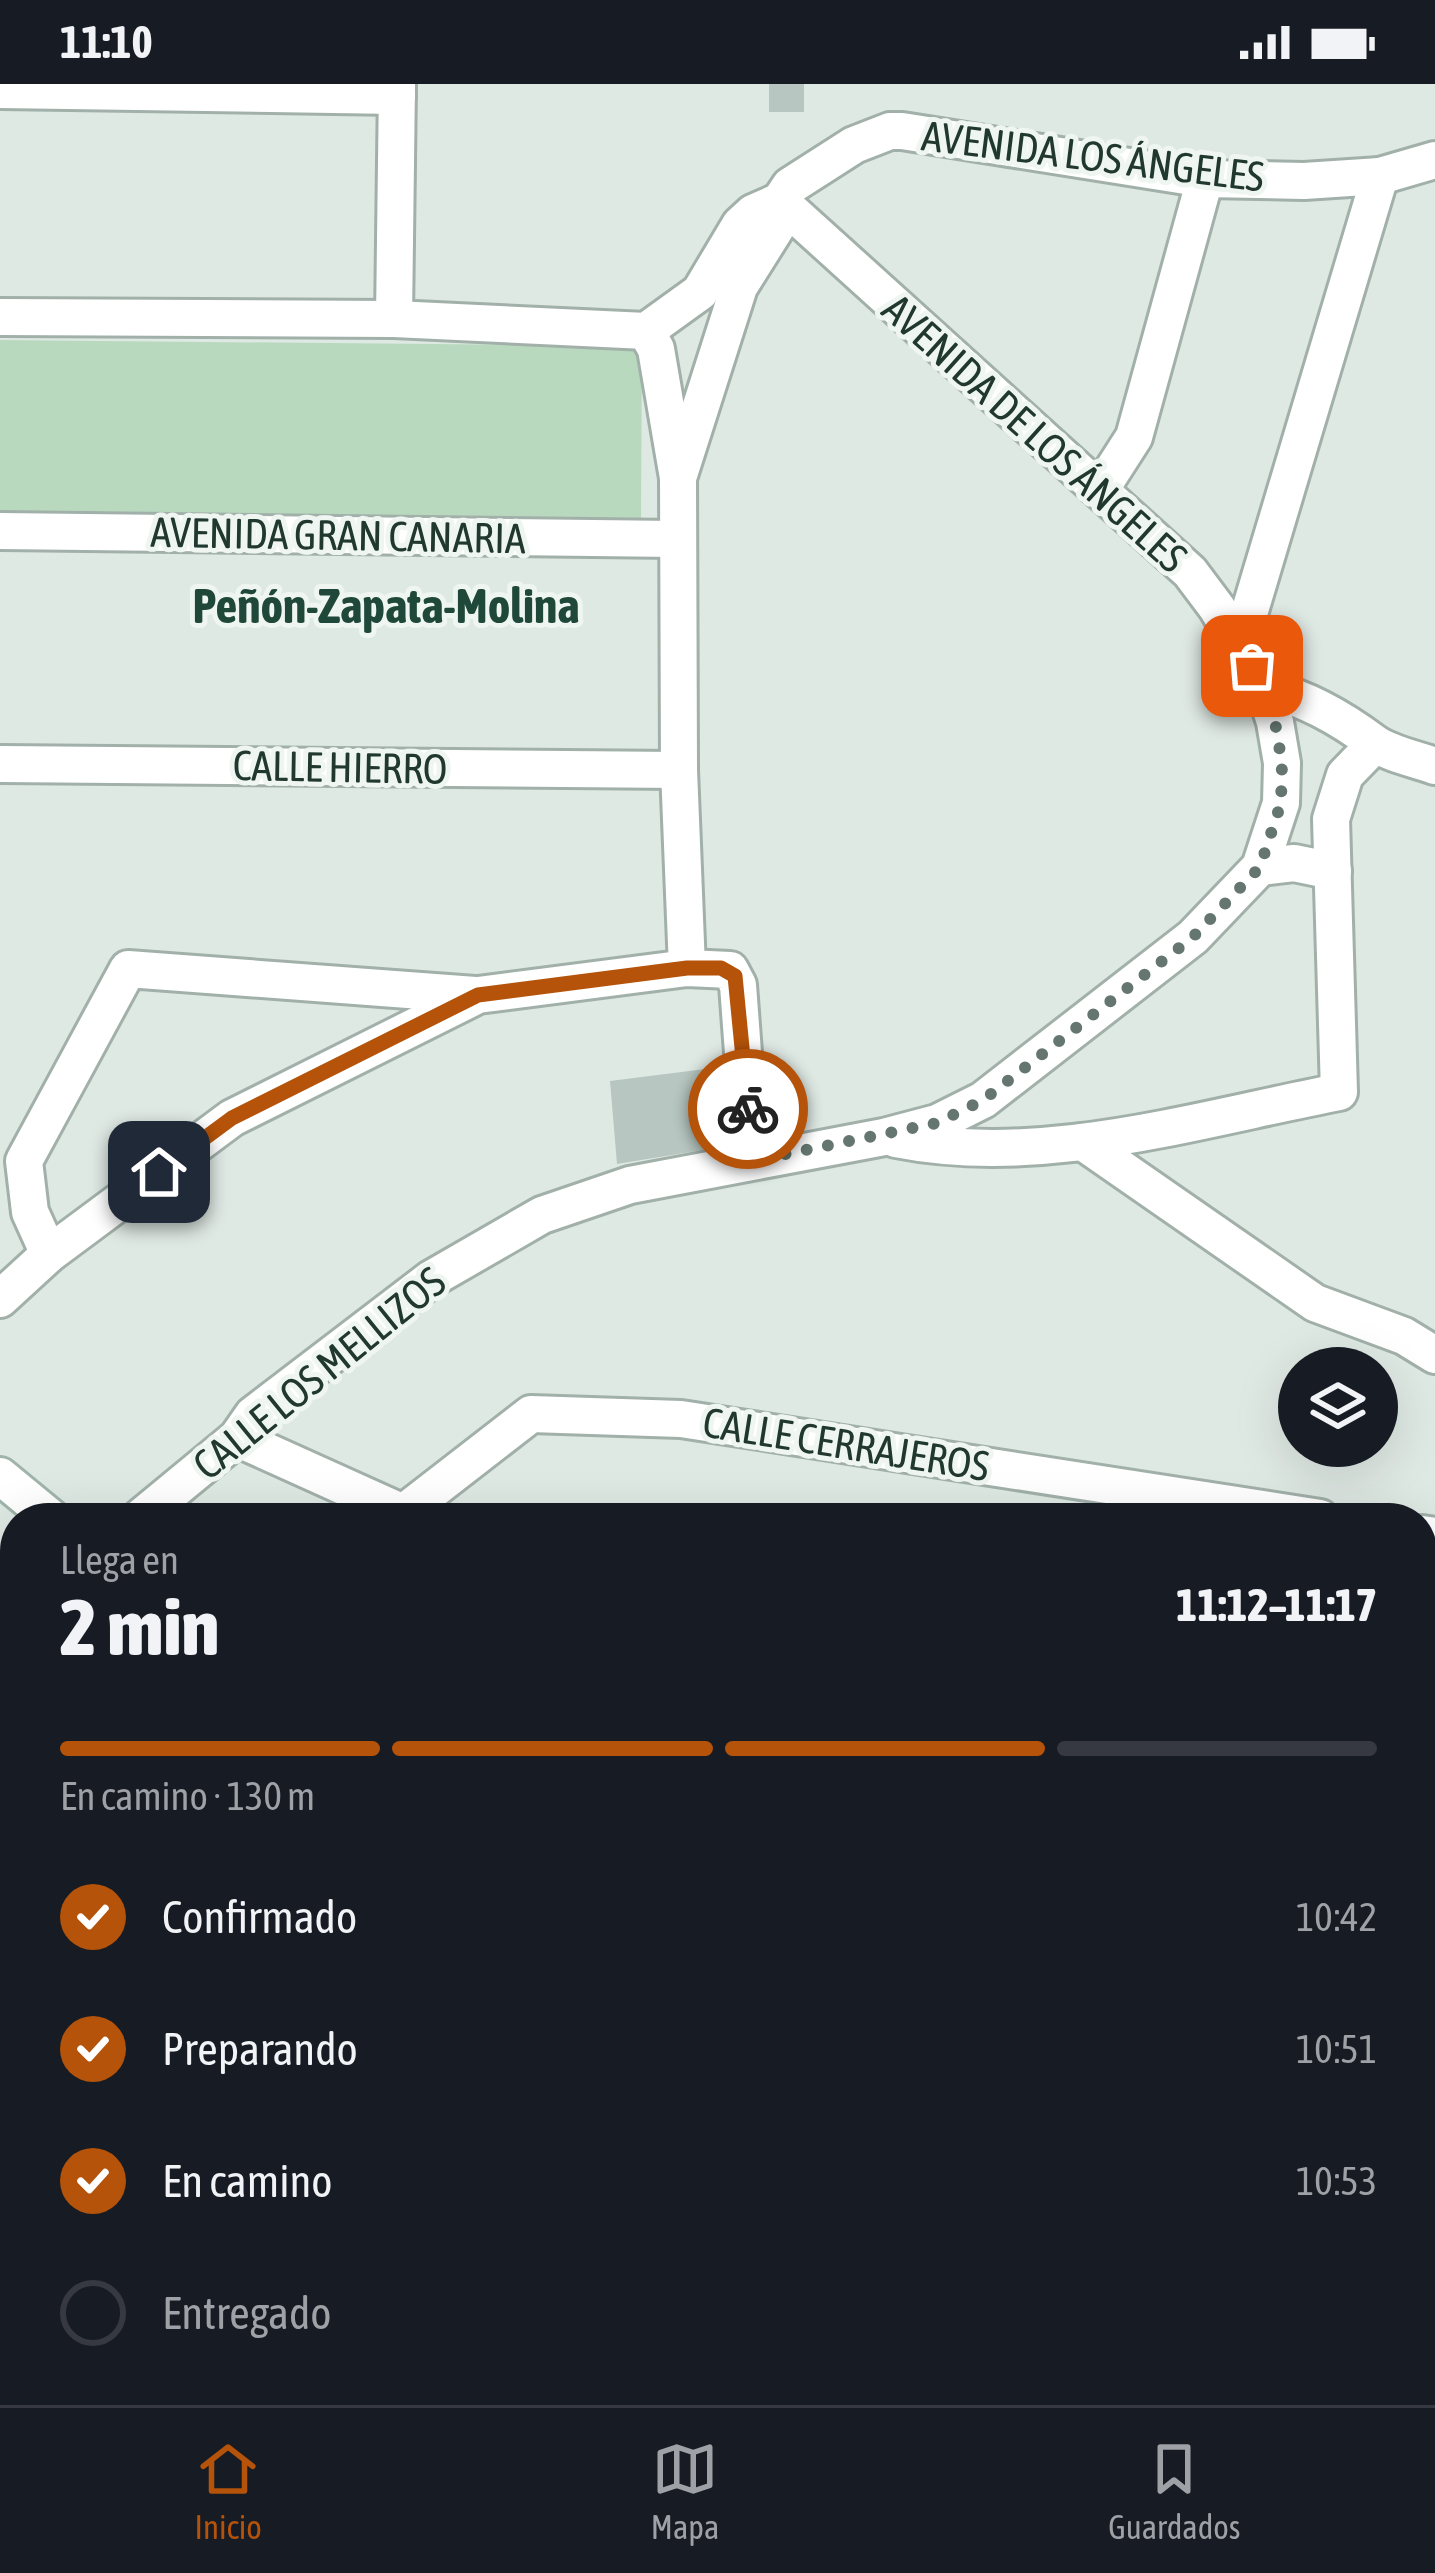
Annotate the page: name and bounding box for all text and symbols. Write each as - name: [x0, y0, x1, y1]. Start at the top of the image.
- text: 11:10: [60, 16, 153, 68]
- street label: AVENIDA LOS ÁNGELES: [919, 111, 1267, 201]
- street label: AVENIDA DE LOS ÁNGELES: [874, 284, 1196, 582]
- street label: AVENIDA GRAN CANARIA: [150, 508, 526, 562]
- district label: Peñón-Zapata-Molina: [192, 578, 580, 633]
- pin: [1201, 615, 1303, 717]
- icon: bag: [1219, 633, 1285, 699]
- street label: CALLE HIERRO: [232, 741, 448, 793]
- courier: [688, 1049, 808, 1169]
- icon: bike: [715, 1076, 781, 1142]
- pin: [108, 1121, 210, 1223]
- icon: home: [126, 1139, 192, 1205]
- street label: CALLE LOS MELLIZOS: [184, 1257, 454, 1489]
- map controls: [1278, 1347, 1398, 1467]
- button: layers: [1278, 1347, 1398, 1467]
- street label: CALLE CERRAJEROS: [699, 1398, 993, 1490]
- text: Llega en: [60, 1538, 179, 1582]
- text: 11:12–11:17: [1176, 1579, 1377, 1631]
- text: 2 min: [60, 1582, 219, 1672]
- text: En camino · 130 m: [60, 1774, 315, 1818]
- icon: check: [60, 1884, 126, 1950]
- text: Confirmado: [162, 1891, 357, 1943]
- text: 10:42: [1296, 1895, 1377, 1939]
- icon: check: [60, 2016, 126, 2082]
- text: Preparando: [162, 2023, 358, 2075]
- text: 10:51: [1296, 2027, 1377, 2071]
- icon: check: [60, 2148, 126, 2214]
- text: En camino: [162, 2155, 332, 2207]
- text: 10:53: [1296, 2159, 1377, 2203]
- text: Entregado: [162, 2287, 332, 2339]
- tab: Inicio: [194, 2436, 262, 2546]
- tab: Mapa: [651, 2436, 719, 2546]
- tab: Guardados: [1108, 2436, 1241, 2546]

